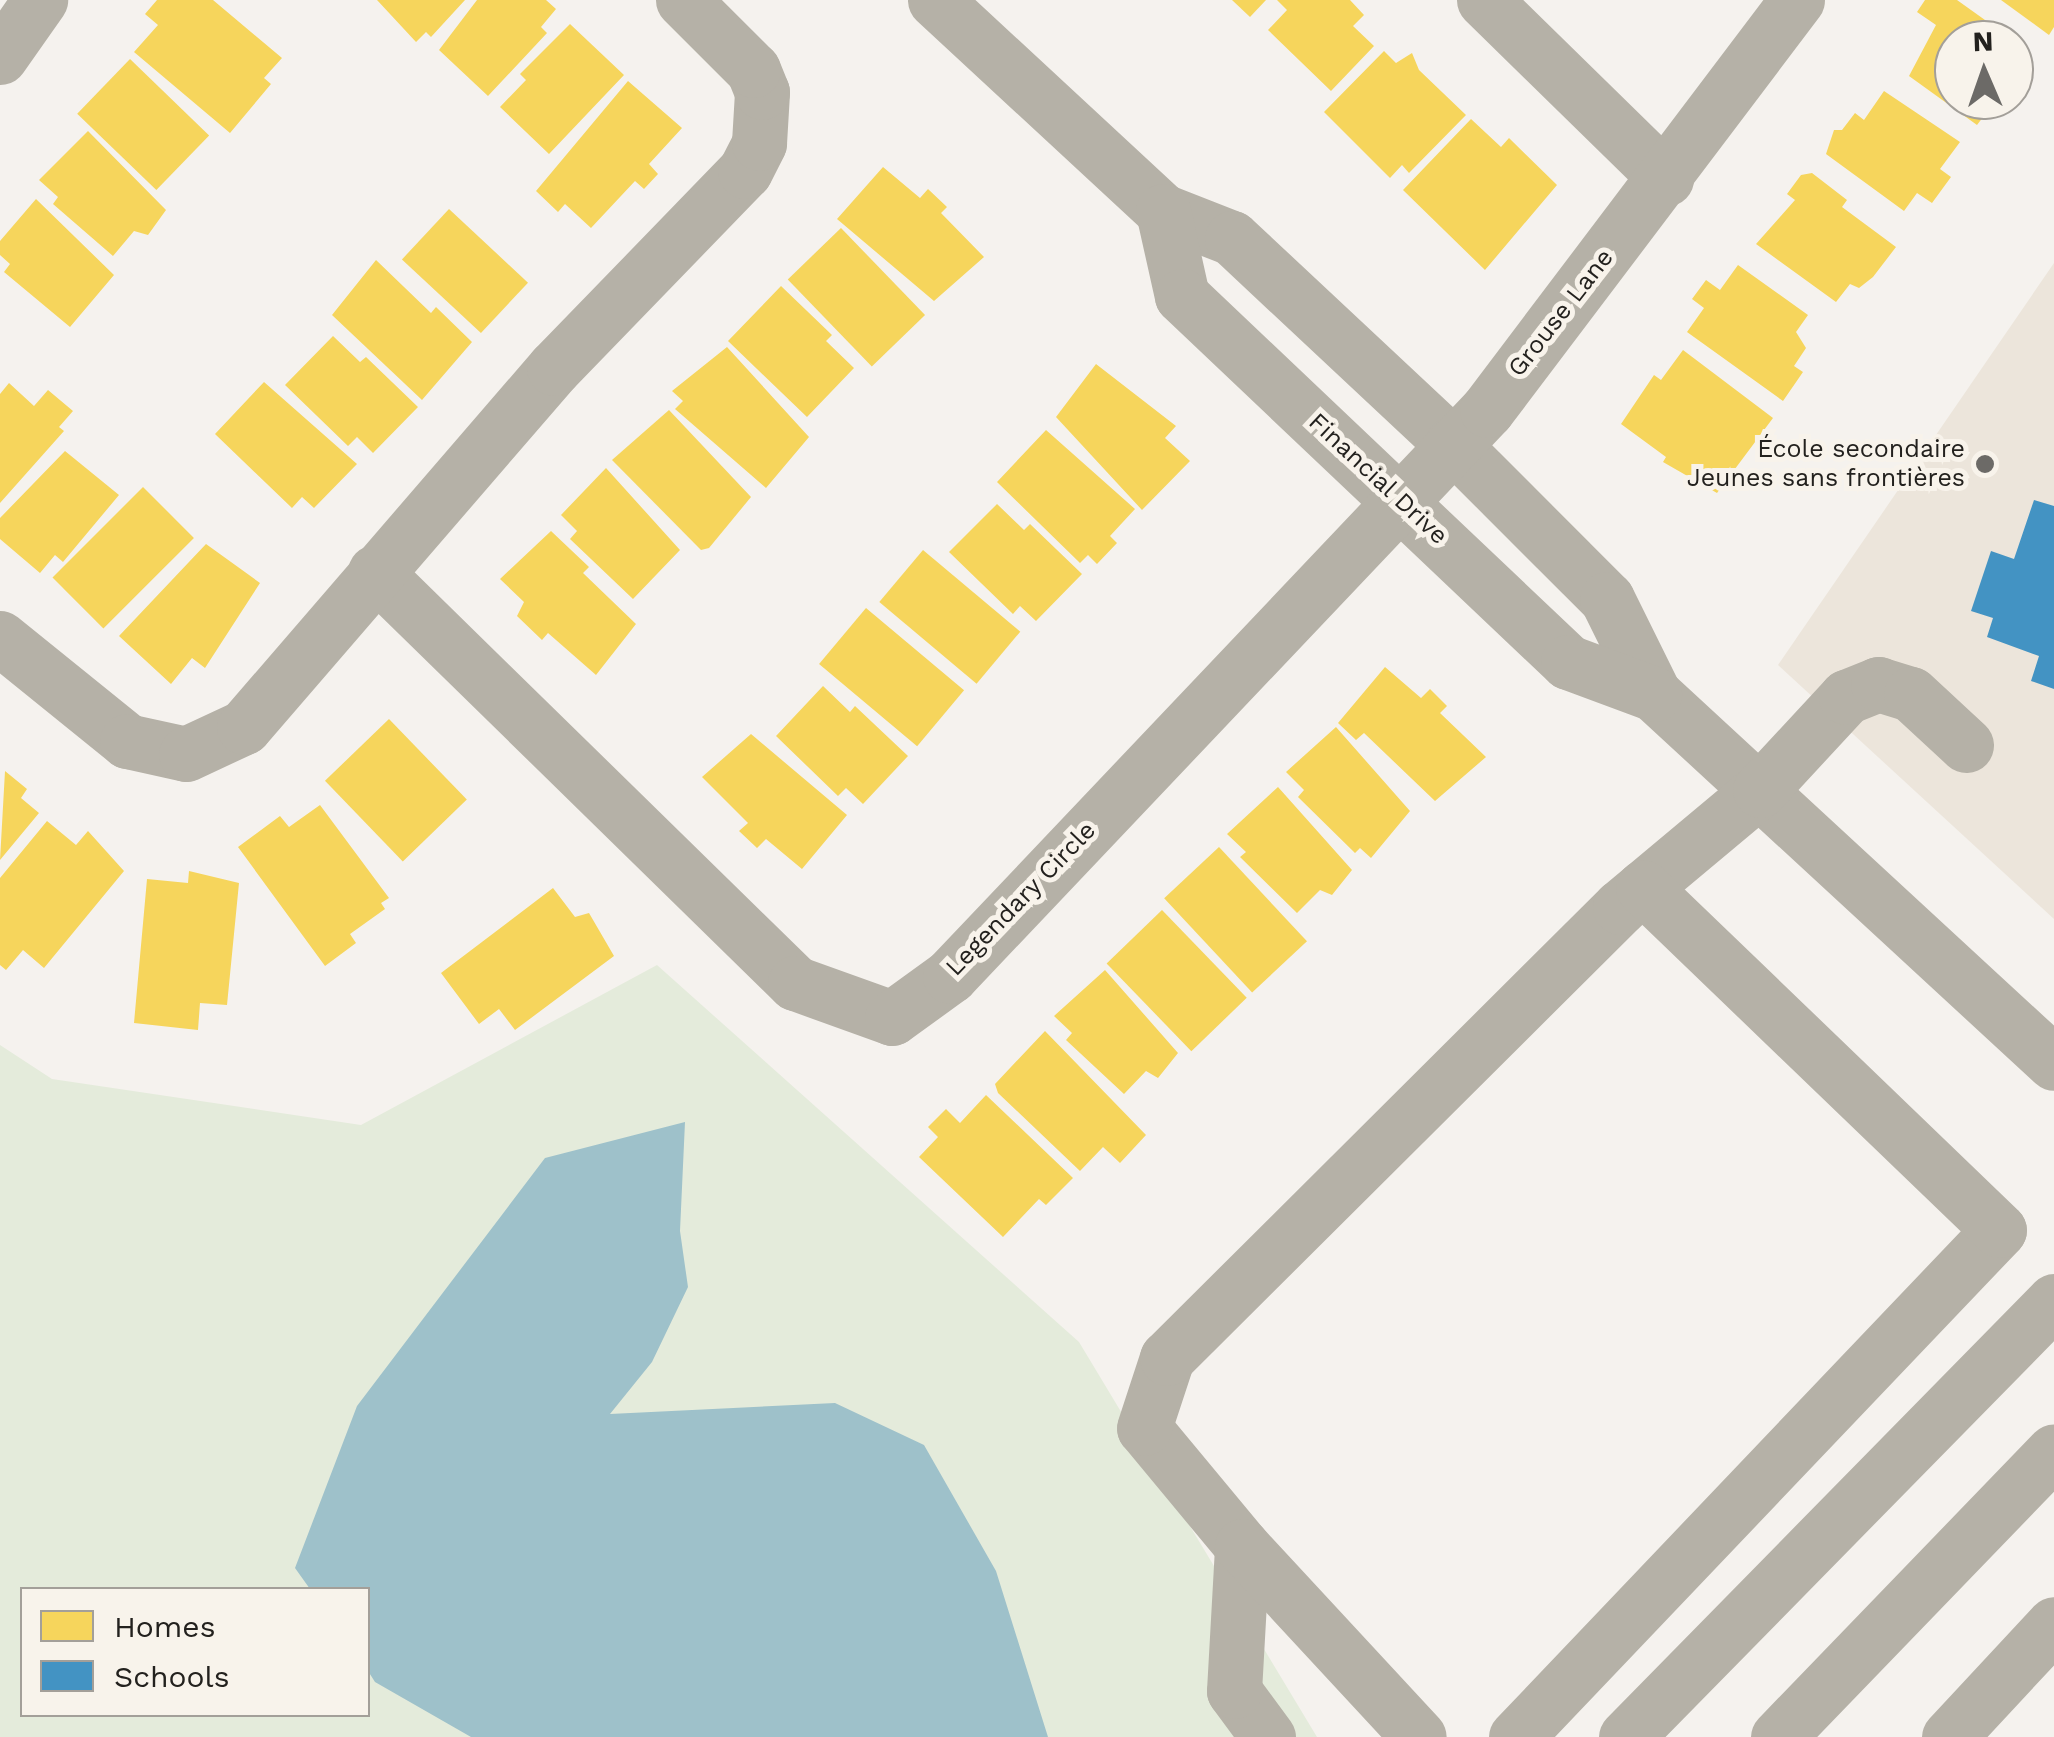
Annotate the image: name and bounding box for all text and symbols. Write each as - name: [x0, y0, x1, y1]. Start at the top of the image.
- north arrow: [1934, 20, 2034, 120]
- text: N: [1972, 25, 1994, 58]
- street label: Grouse Lane: [1502, 243, 1620, 383]
- street label: Financial Drive: [1302, 407, 1454, 551]
- place label: École secondaire Jeunes sans frontières: [1686, 435, 1965, 494]
- marker: École secondaire Jeunes sans frontières: [1974, 453, 1996, 475]
- street label: Legendary Circle: [940, 815, 1102, 983]
- legend: [20, 1587, 370, 1717]
- text: Homes: [114, 1609, 216, 1644]
- text: Schools: [114, 1659, 230, 1694]

